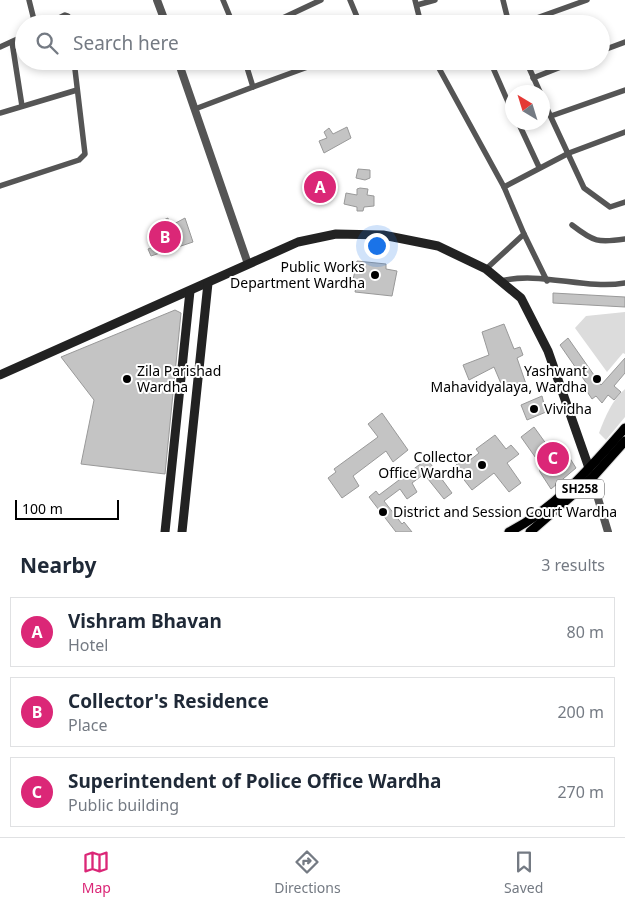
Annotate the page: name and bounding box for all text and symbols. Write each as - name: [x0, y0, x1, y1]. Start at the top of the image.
- search box: [15, 15, 610, 70]
- icon: search: [33, 29, 61, 57]
- text: Search here: [73, 30, 179, 56]
- north arrow: [505, 85, 550, 130]
- pin: A: [304, 168, 336, 206]
- pin: B: [149, 218, 181, 256]
- your location: [364, 233, 390, 259]
- place label: Public Works Department Wardha: [230, 257, 365, 292]
- marker: Public Works Department Wardha: [369, 269, 381, 281]
- place label: Zila Parishad Wardha: [137, 361, 221, 396]
- place label: Yashwant Mahavidyalaya, Wardha: [431, 361, 587, 396]
- marker: Zila Parishad Wardha: [121, 373, 133, 385]
- marker: Yashwant Mahavidyalaya, Wardha: [591, 373, 603, 385]
- place label: Vividha: [544, 399, 592, 418]
- marker: Vividha: [528, 403, 540, 415]
- pin: C: [537, 439, 569, 477]
- place label: Collector Office Wardha: [378, 447, 472, 482]
- marker: Collector Office Wardha: [476, 459, 488, 471]
- road number: SH258: [556, 479, 604, 498]
- scale bar: [15, 497, 119, 520]
- text: 100 m: [22, 499, 63, 518]
- place label: District and Session Court Wardha: [393, 502, 617, 521]
- marker: District and Session Court Wardha: [377, 506, 389, 518]
- text: Nearby: [20, 551, 96, 579]
- text: 3 results: [541, 554, 605, 576]
- text: Vishram Bhavan: [68, 608, 222, 634]
- text: A: [31, 621, 43, 643]
- text: 80 m: [567, 621, 604, 643]
- text: Hotel: [68, 634, 108, 656]
- text: Collector's Residence: [68, 688, 269, 714]
- text: B: [32, 701, 42, 723]
- text: 200 m: [557, 701, 604, 723]
- text: Place: [68, 714, 108, 736]
- text: Superintendent of Police Office Wardha: [68, 768, 441, 794]
- text: C: [32, 781, 42, 803]
- text: 270 m: [557, 781, 604, 803]
- text: Public building: [68, 794, 179, 816]
- tab: Map: [82, 848, 111, 897]
- tab: Directions: [274, 848, 341, 897]
- tab: Saved: [504, 848, 543, 897]

